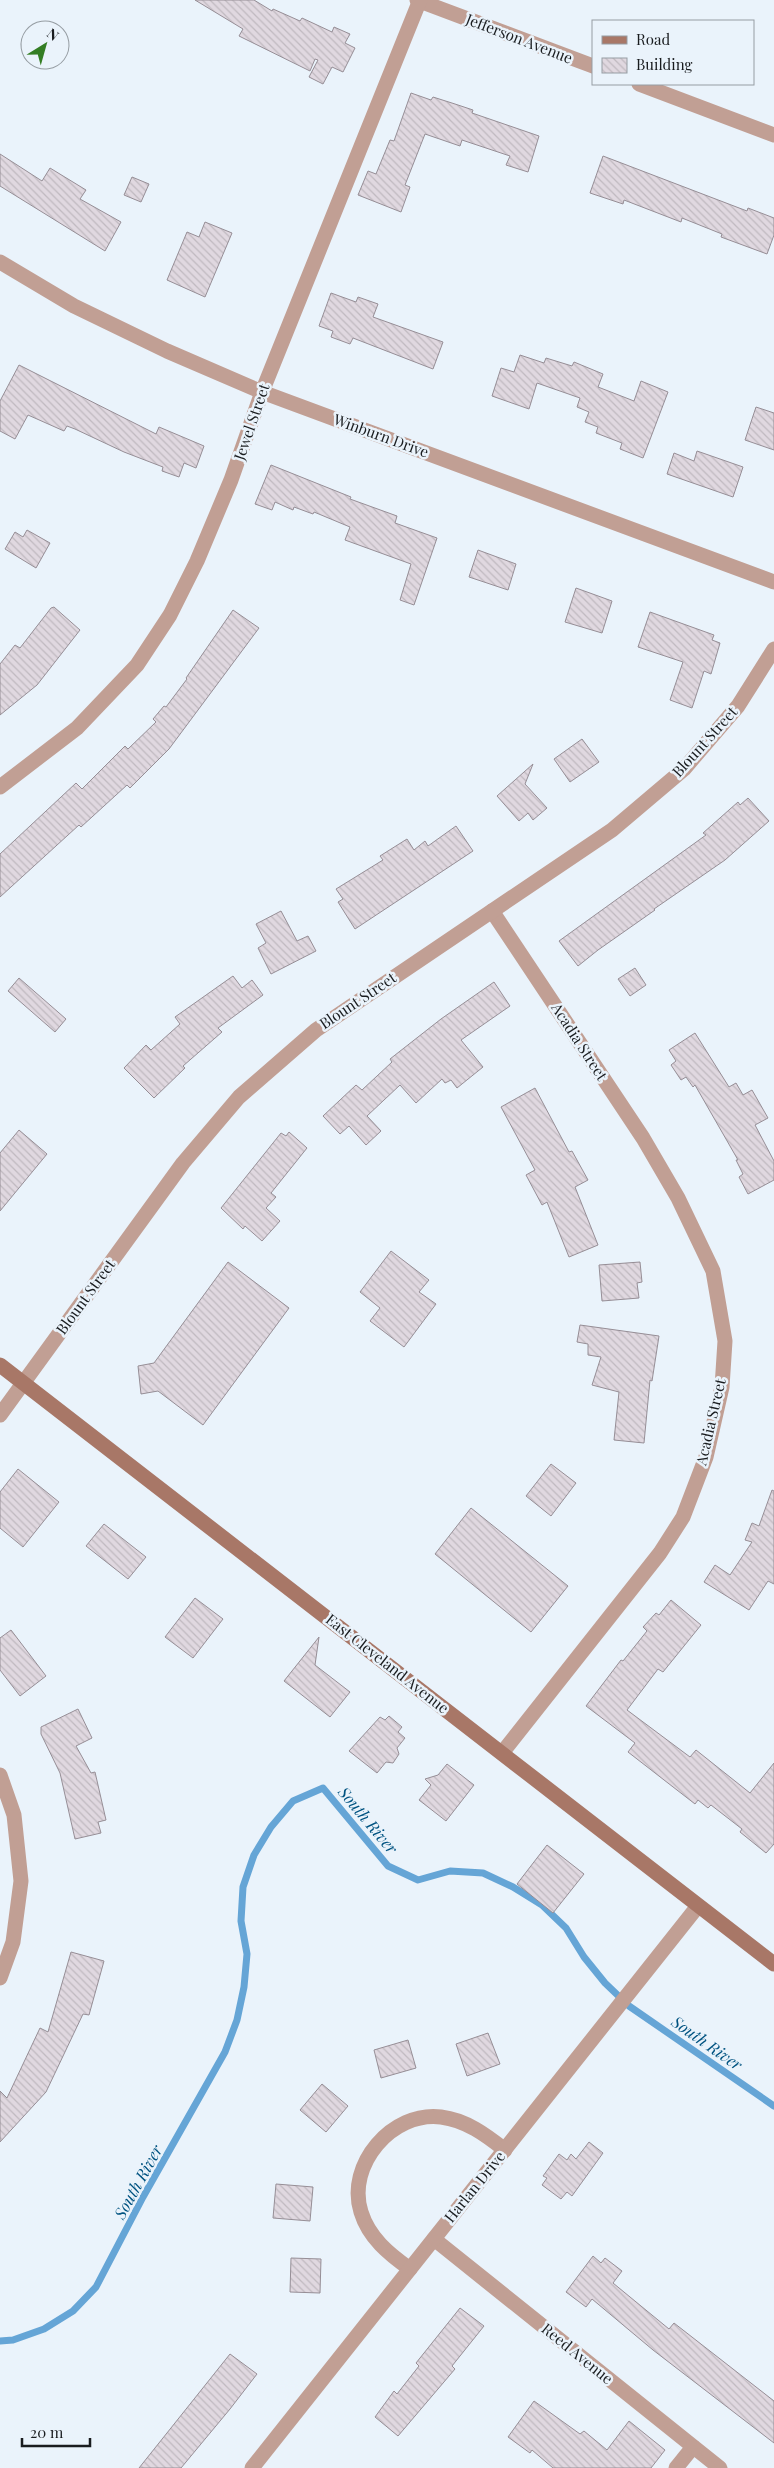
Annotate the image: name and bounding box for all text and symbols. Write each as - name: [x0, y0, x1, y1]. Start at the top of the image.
- street label: Jefferson Avenue: [462, 8, 576, 68]
- north arrow: [20, 20, 70, 70]
- legend: [592, 20, 754, 85]
- text: N: [43, 24, 63, 45]
- text: Road: [636, 29, 670, 49]
- text: Building: [636, 54, 693, 74]
- street label: Jewel Street: [228, 380, 274, 463]
- street label: Winburn Drive: [330, 408, 432, 462]
- street label: Blount Street: [667, 701, 742, 781]
- street label: Blount Street: [315, 967, 400, 1033]
- street label: Acadia Street: [547, 998, 613, 1085]
- street label: Blount Street: [51, 1254, 120, 1338]
- street label: Acadia Street: [690, 1376, 730, 1468]
- street label: East Cleveland Avenue: [322, 1609, 453, 1718]
- water label: South River: [334, 1781, 403, 1859]
- water label: South River: [667, 2010, 748, 2075]
- water label: South River: [108, 2140, 167, 2223]
- street label: Harlan Drive: [439, 2147, 509, 2226]
- street label: Reed Avenue: [538, 2318, 617, 2388]
- scale bar: [22, 2416, 90, 2448]
- text: 20 m: [30, 2422, 64, 2442]

